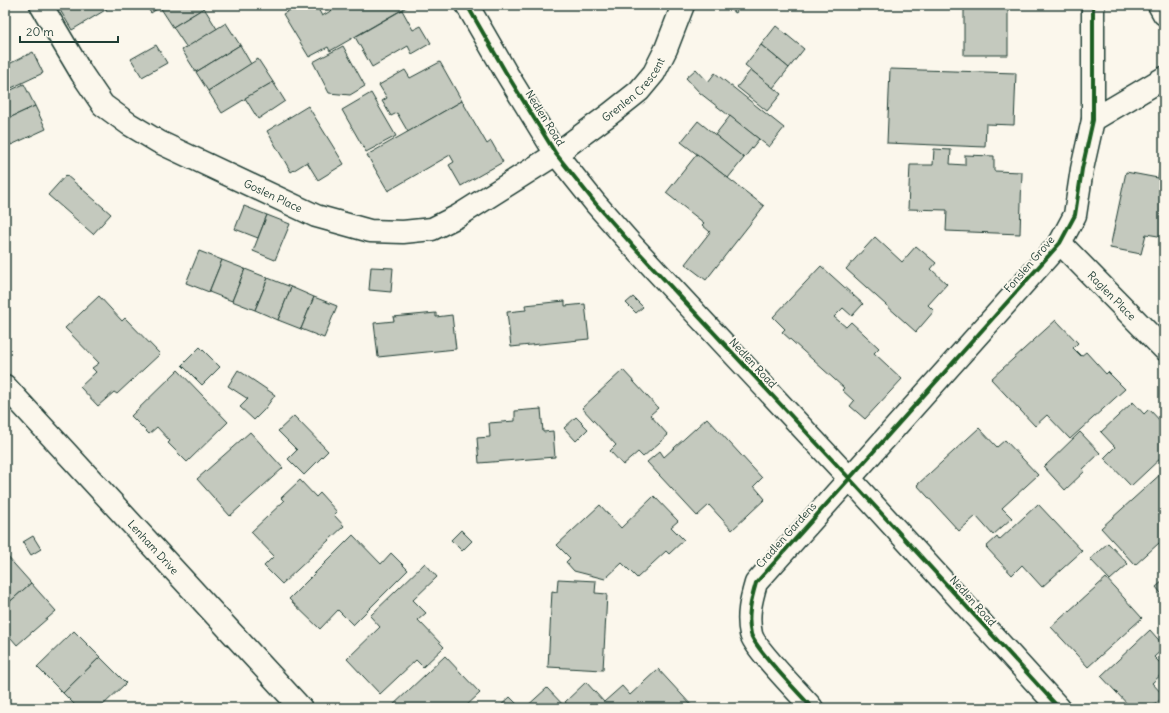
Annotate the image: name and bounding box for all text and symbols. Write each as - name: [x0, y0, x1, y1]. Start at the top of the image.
- scale bar: [20, 18, 118, 44]
- text: 20 m: [26, 24, 54, 39]
- street label: Grenlen Crescent: [599, 55, 668, 125]
- street label: Nedlen Road: [522, 88, 568, 149]
- street label: Goslen Place: [241, 176, 305, 216]
- street label: Fonslen Grove: [1001, 233, 1057, 295]
- street label: Raglen Place: [1085, 268, 1139, 323]
- street label: Nedlen Road: [726, 335, 780, 391]
- street label: Cradlen Gardens: [753, 499, 819, 571]
- street label: Lenham Drive: [125, 517, 182, 577]
- street label: Nedlen Road: [947, 573, 1000, 630]

